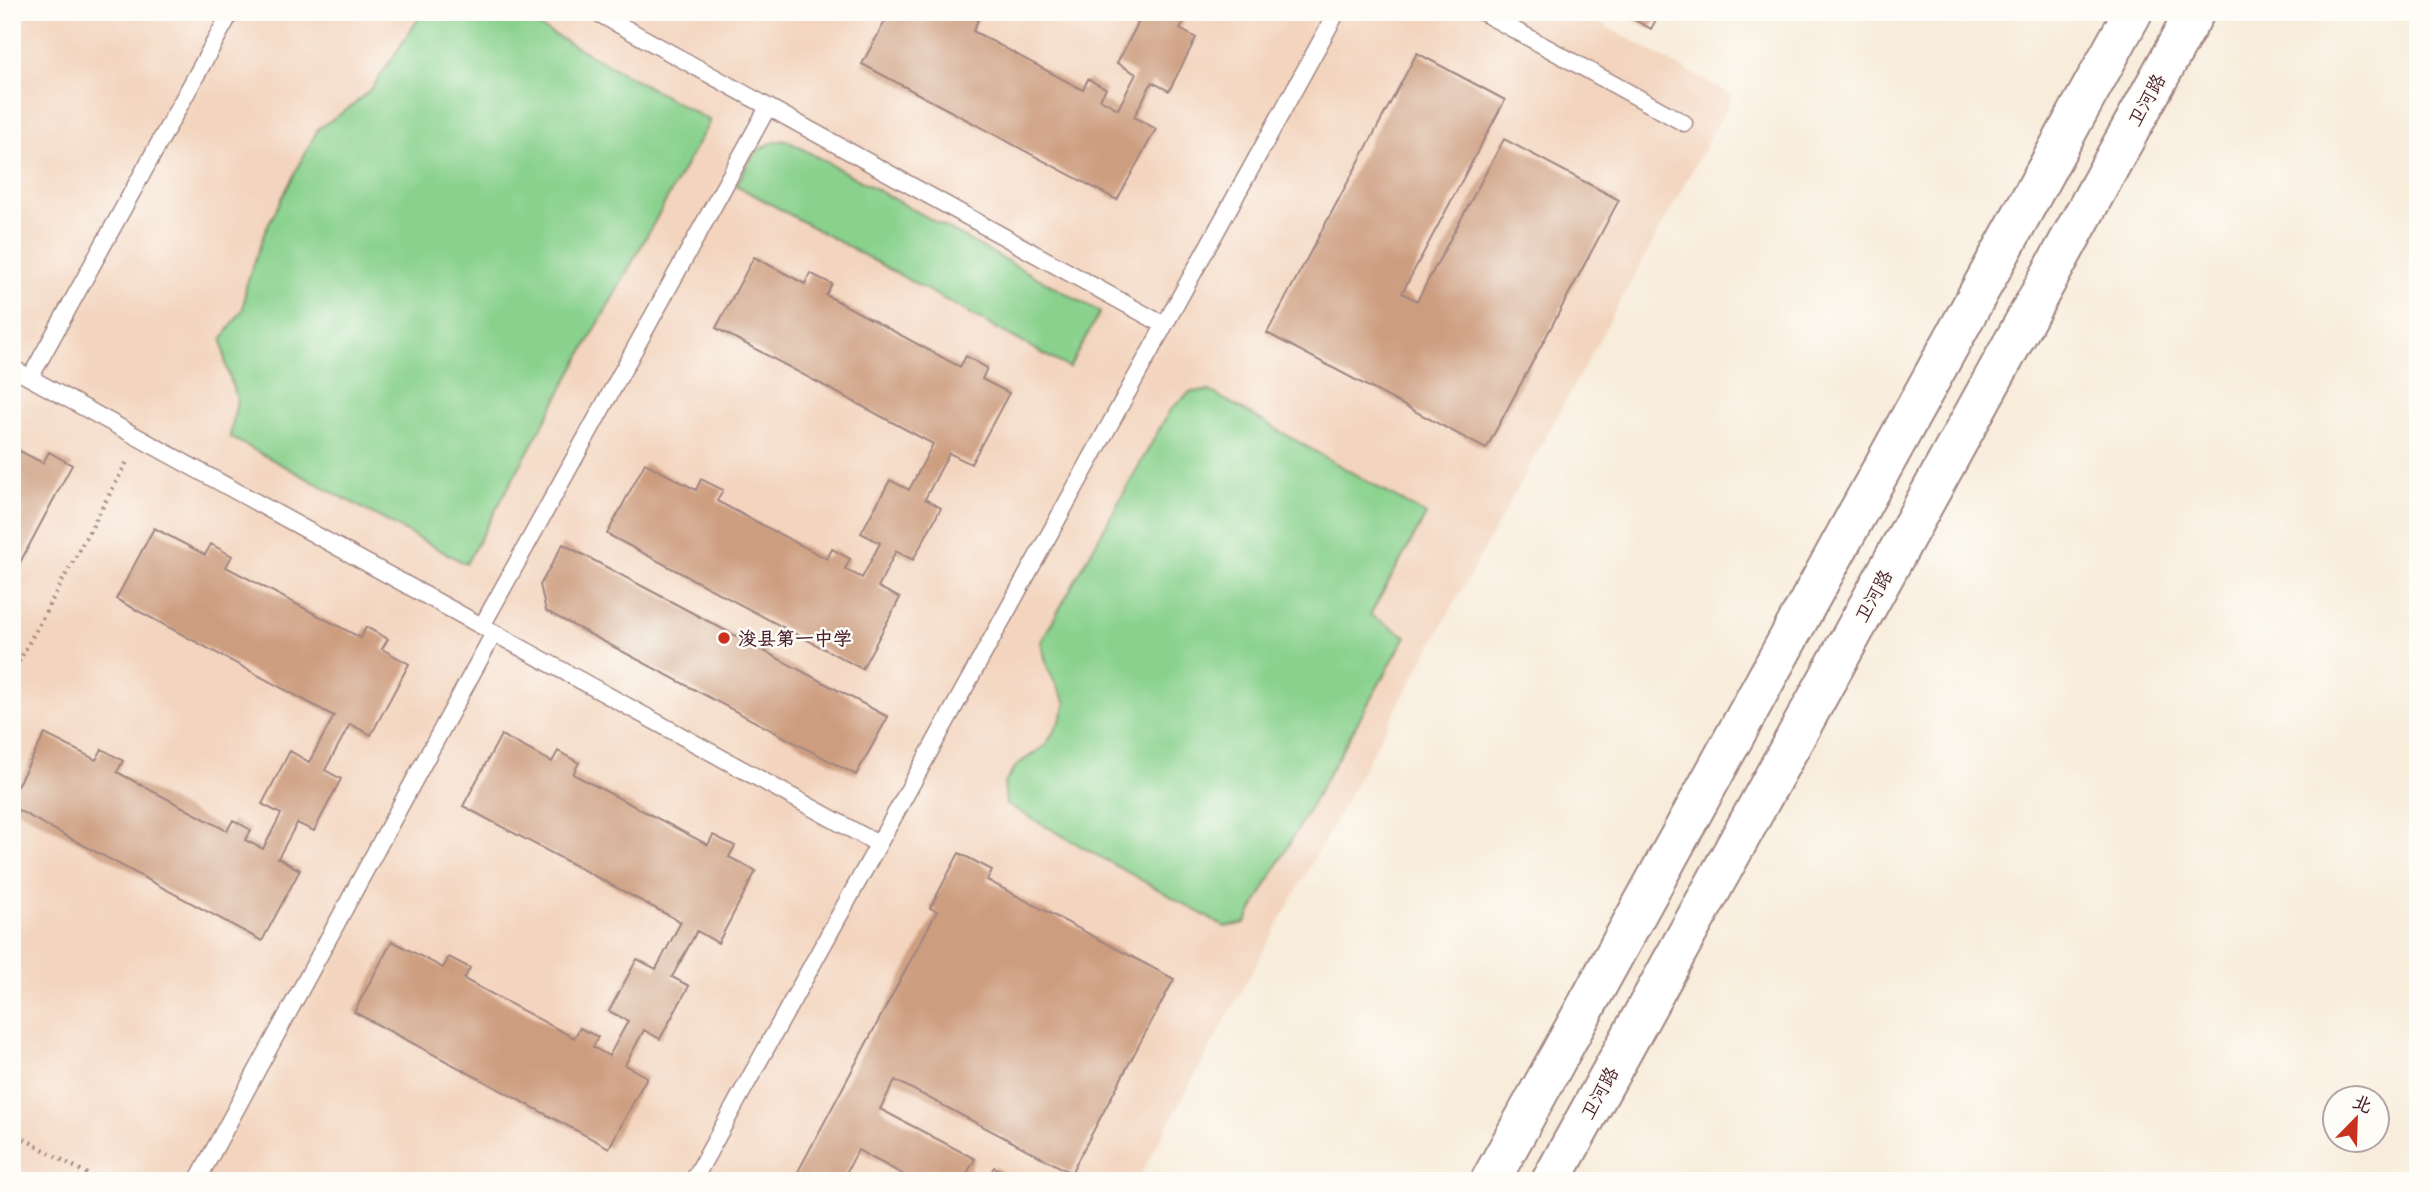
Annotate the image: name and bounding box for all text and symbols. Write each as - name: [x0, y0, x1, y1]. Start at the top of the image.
- street label: 卫河路: [2123, 70, 2171, 131]
- street label: 卫河路: [1850, 566, 1898, 627]
- place label: 浚县第一中学: [738, 628, 852, 651]
- marker: 浚县第一中学: [716, 630, 732, 646]
- street label: 卫河路: [1576, 1063, 1624, 1124]
- north arrow: [2322, 1084, 2392, 1154]
- text: 北: [2349, 1090, 2375, 1119]

